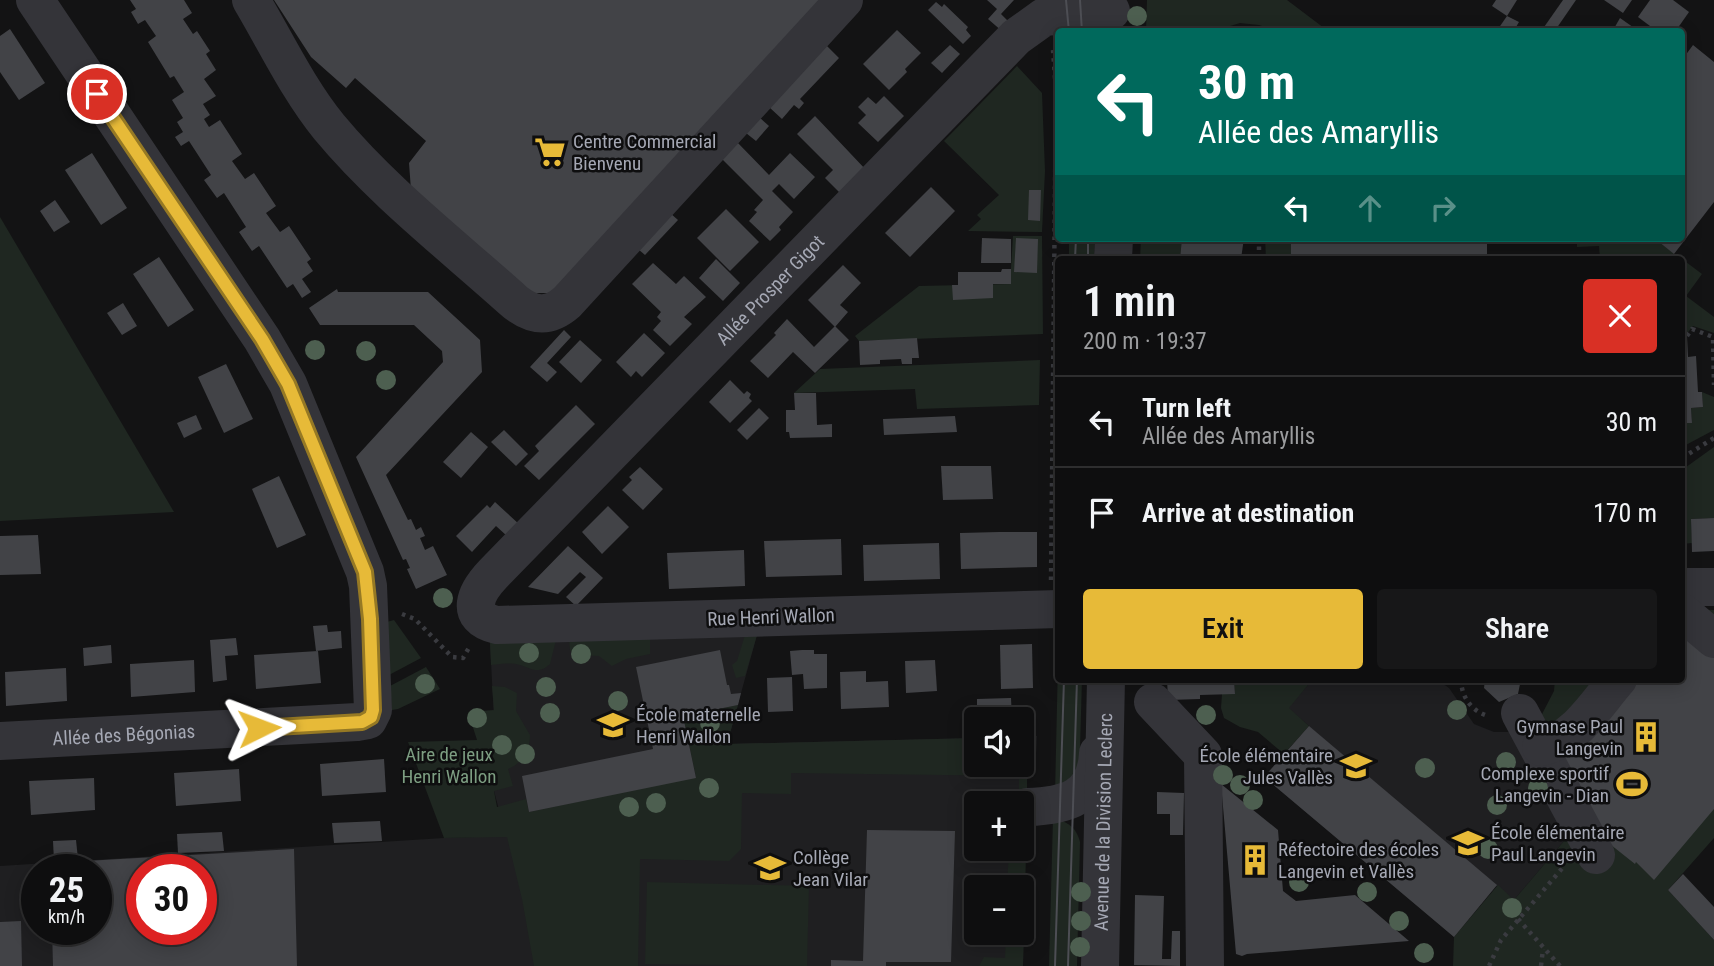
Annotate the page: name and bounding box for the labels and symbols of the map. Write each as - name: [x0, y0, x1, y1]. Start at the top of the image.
- pin: [67, 64, 127, 124]
- place label: Centre Commercial Bienvenu: [573, 130, 716, 175]
- supermarket icon: Centre Commercial Bienvenu: [533, 135, 567, 169]
- street label: Allée Prosper Gigot: [711, 230, 829, 350]
- street label: Rue Henri Wallon: [707, 603, 835, 631]
- position arrow: [222, 691, 296, 765]
- place label: École maternelle Henri Wallon: [636, 703, 761, 748]
- school or university icon: École maternelle Henri Wallon: [596, 708, 630, 742]
- street label: Avenue de la Division Leclerc: [1089, 713, 1117, 931]
- place label: Gymnase Paul Langevin: [1516, 715, 1623, 760]
- street label: Allée des Bégonias: [52, 719, 196, 750]
- building icon: Gymnase Paul Langevin: [1629, 720, 1663, 754]
- park label: Aire de jeux Henri Wallon: [401, 743, 497, 788]
- place label: École élémentaire Jules Vallès: [1200, 744, 1333, 789]
- school or university icon: École élémentaire Jules Vallès: [1339, 749, 1373, 783]
- place label: Complexe sportif Langevin - Dian: [1481, 762, 1609, 807]
- sports icon: Complexe sportif Langevin - Dian: [1615, 767, 1649, 801]
- place label: École élémentaire Paul Langevin: [1491, 821, 1624, 866]
- school or university icon: École élémentaire Paul Langevin: [1451, 826, 1485, 860]
- place label: Réfectoire des écoles Langevin et Vallès: [1278, 838, 1439, 883]
- building icon: Réfectoire des écoles Langevin et Vallès: [1238, 843, 1272, 877]
- place label: Collège Jean Vilar: [793, 846, 868, 891]
- school or university icon: Collège Jean Vilar: [753, 851, 787, 885]
- speed limit sign: 30: [126, 854, 217, 945]

